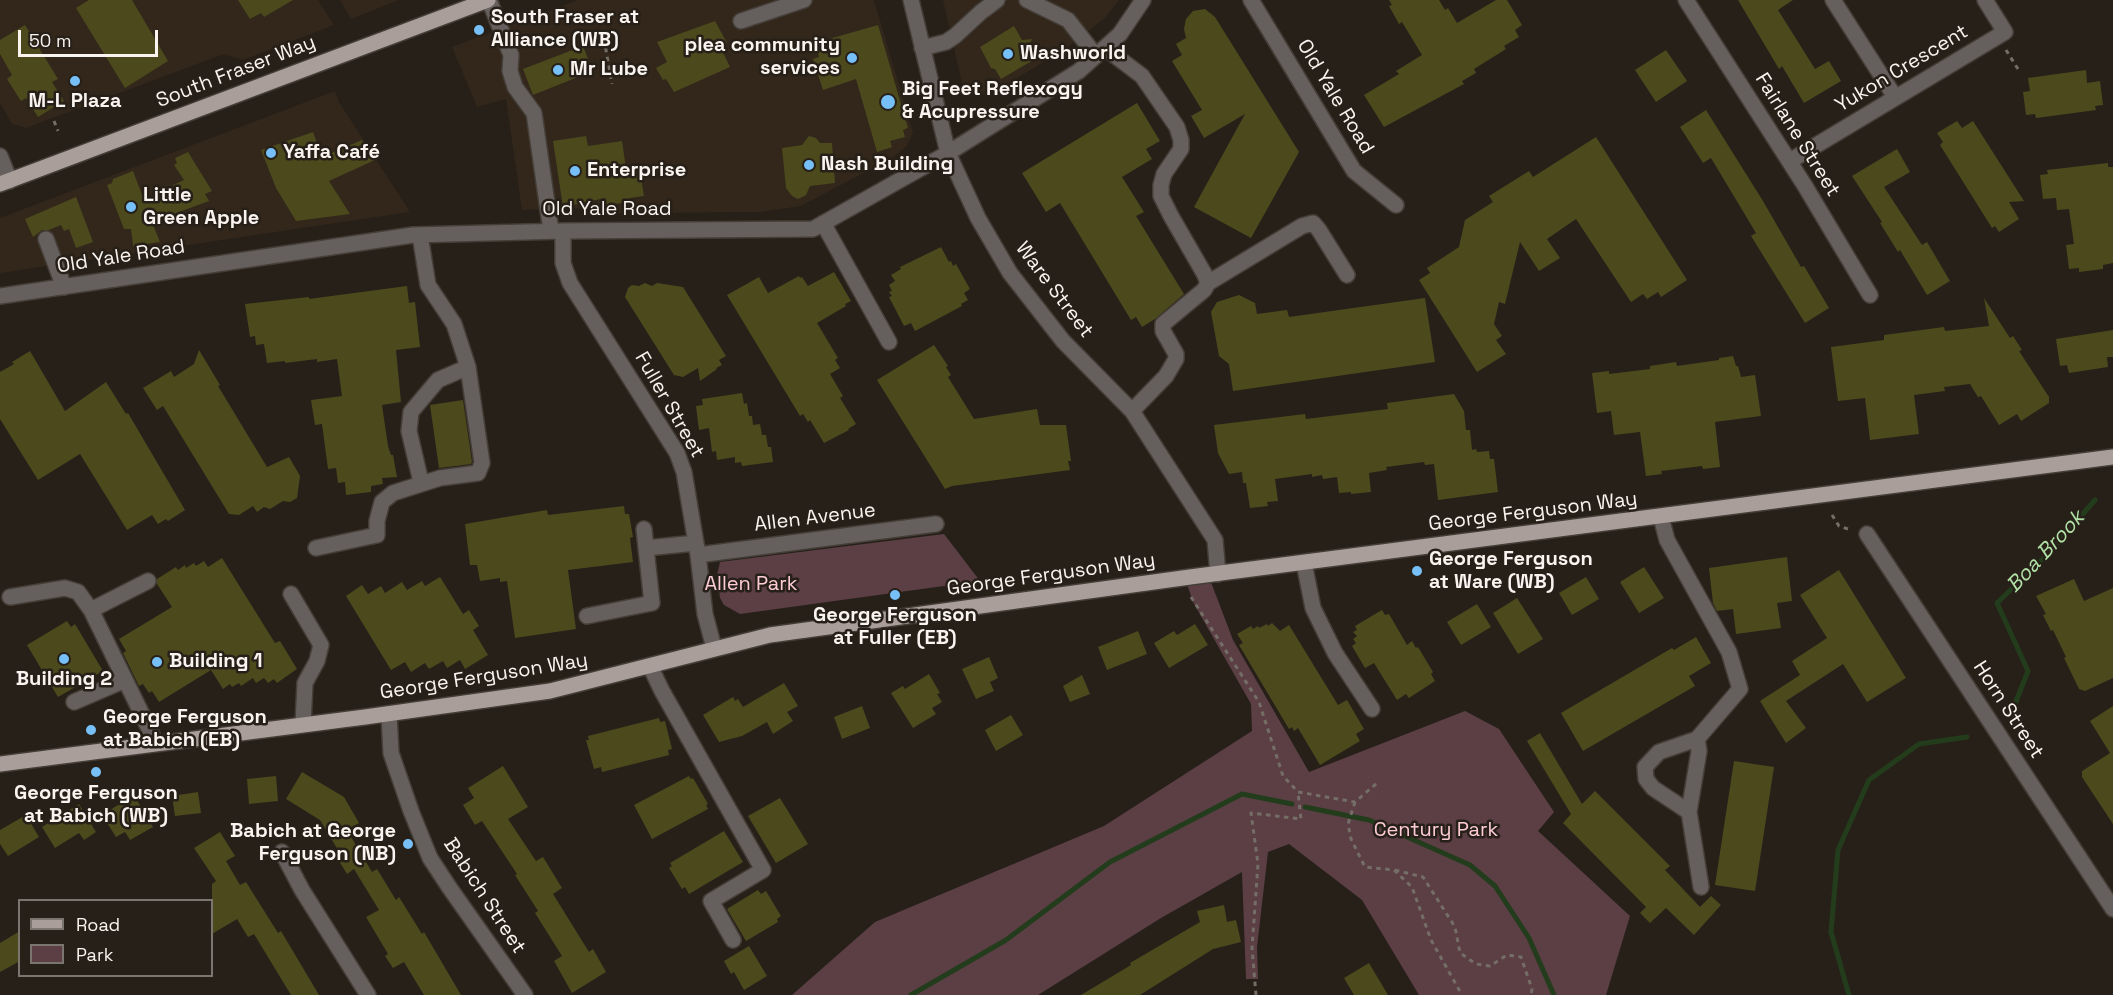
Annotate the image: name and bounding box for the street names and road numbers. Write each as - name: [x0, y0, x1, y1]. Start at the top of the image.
- street label: Yukon Crescent: [1831, 20, 1973, 118]
- street label: South Fraser Way: [153, 31, 319, 113]
- street label: Old Yale Road: [1291, 35, 1379, 159]
- street label: Fairlane Street: [1749, 69, 1845, 201]
- street label: Old Yale Road: [542, 198, 672, 222]
- street label: Old Yale Road: [55, 235, 187, 279]
- street label: Ware Street: [1010, 237, 1098, 343]
- street label: Fuller Street: [629, 348, 709, 462]
- street label: George Ferguson Way: [1427, 487, 1639, 537]
- street label: Allen Avenue: [753, 499, 877, 537]
- street label: George Ferguson Way: [945, 548, 1157, 602]
- street label: George Ferguson Way: [378, 649, 590, 705]
- street label: Horn Street: [1968, 657, 2048, 763]
- street label: Babich Street: [438, 834, 530, 958]

